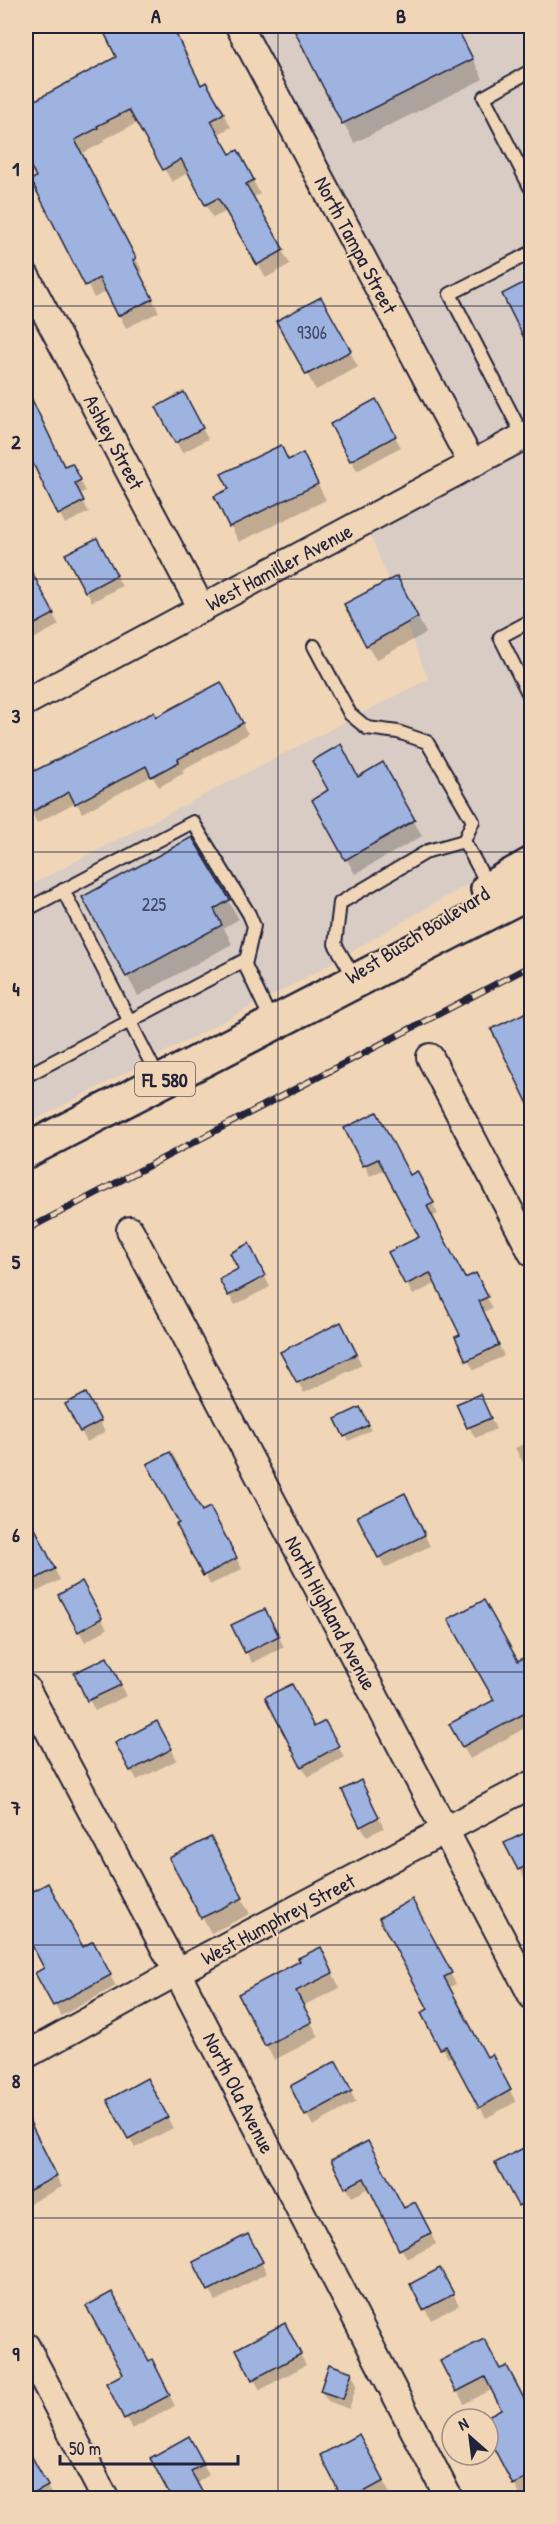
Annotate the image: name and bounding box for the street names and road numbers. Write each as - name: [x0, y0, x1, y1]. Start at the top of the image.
- street label: North Tampa Street: [308, 171, 405, 320]
- street label: Ashley Street: [77, 389, 152, 495]
- street label: West Hamiller Avenue: [201, 516, 357, 618]
- street label: West Busch Boulevard: [339, 879, 495, 991]
- road number: FL 580: [135, 1062, 195, 1096]
- street label: North Highland Avenue: [278, 1531, 384, 1695]
- street label: West Humphrey Street: [196, 1866, 361, 1972]
- street label: North Ola Avenue: [196, 2028, 282, 2158]

